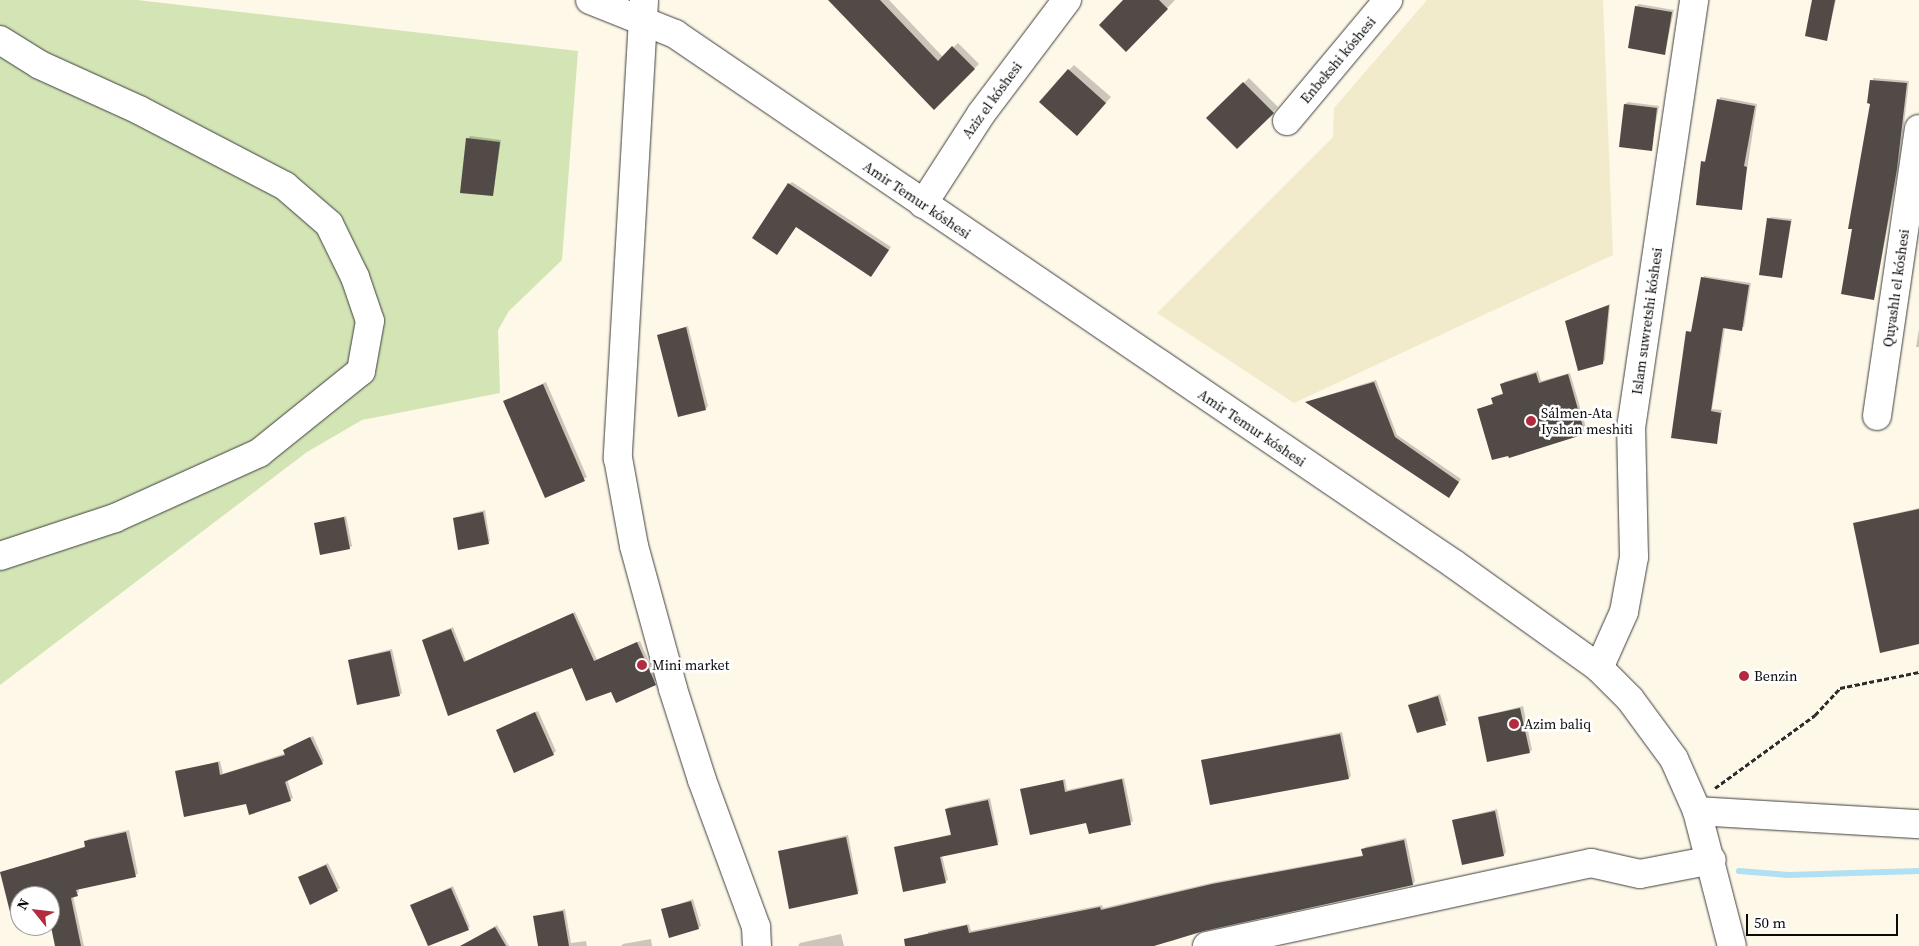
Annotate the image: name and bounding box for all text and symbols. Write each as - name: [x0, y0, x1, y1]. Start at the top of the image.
- street label: Enbekshi kóshesi: [1297, 13, 1379, 107]
- street label: Aziz el kóshesi: [959, 58, 1025, 142]
- street label: Amir Temur kóshesi: [860, 158, 974, 242]
- street label: Quyashlı el kóshesi: [1879, 228, 1913, 348]
- street label: Islam suwretshi kóshesi: [1628, 246, 1666, 396]
- street label: Amir Temur kóshesi: [1195, 386, 1309, 470]
- place label: Sálmen-Ata Iyshan meshiti: [1541, 405, 1633, 438]
- marker: Sálmen-Ata Iyshan meshiti: [1525, 415, 1537, 427]
- place label: Mini market: [652, 657, 729, 673]
- marker: Mini market: [636, 659, 648, 671]
- place label: Benzin: [1754, 668, 1797, 684]
- marker: Benzin: [1738, 670, 1750, 682]
- place label: Azim baliq: [1524, 716, 1591, 732]
- marker: Azim baliq: [1508, 718, 1520, 730]
- north arrow: [10, 886, 60, 936]
- text: N: [12, 895, 34, 914]
- scale bar: [1749, 904, 1902, 936]
- text: 50 m: [1754, 912, 1786, 933]

